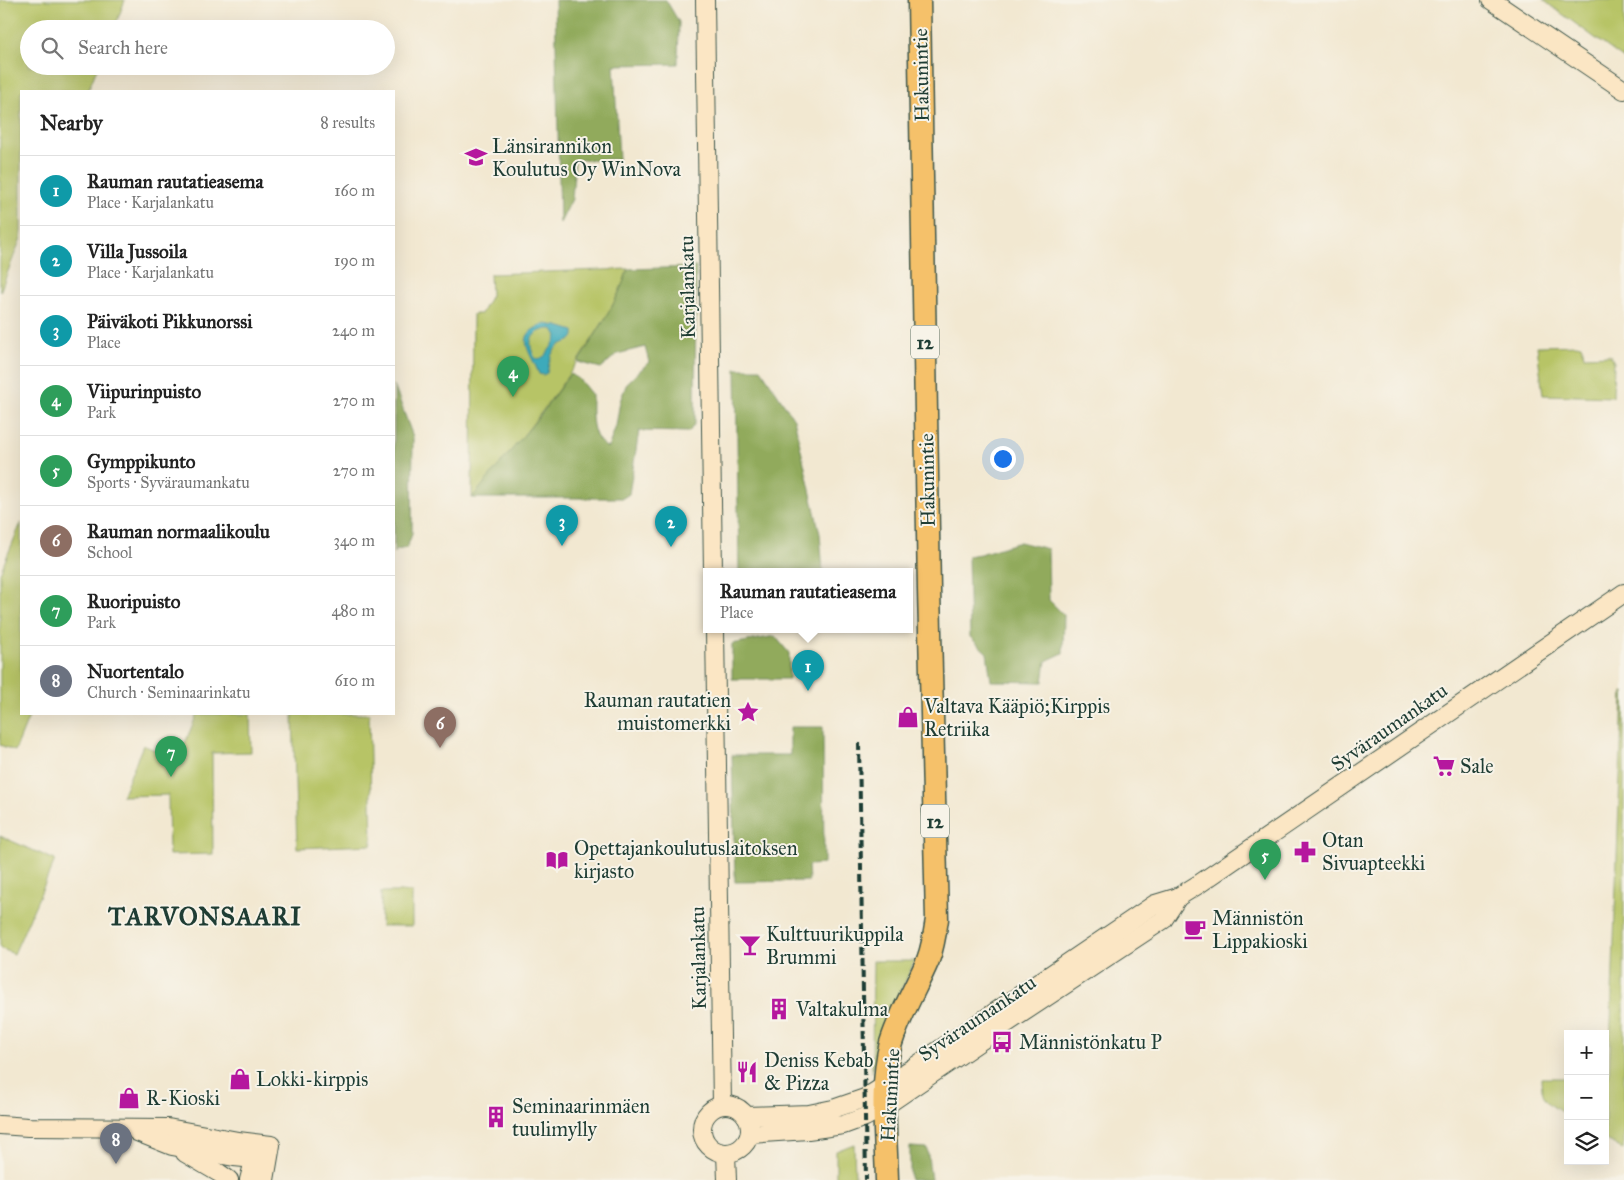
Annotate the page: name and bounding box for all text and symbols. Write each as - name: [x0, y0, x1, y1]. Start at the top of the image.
- search box: [20, 20, 395, 75]
- street label: Hakunintie: [908, 28, 934, 122]
- icon: search: [38, 34, 66, 62]
- text: Search here: [78, 36, 168, 59]
- text: Nearby: [40, 110, 103, 136]
- text: 8 results: [320, 113, 375, 132]
- place label: Länsirannikon Koulutus Oy WinNova: [492, 134, 682, 181]
- school or university icon: Länsirannikon Koulutus Oy WinNova: [463, 144, 489, 170]
- text: Rauman rautatieasema: [87, 170, 264, 193]
- text: 1: [53, 181, 59, 200]
- text: 160 m: [334, 181, 375, 200]
- text: Place · Karjalankatu: [87, 193, 214, 212]
- street label: Karjalankatu: [674, 235, 700, 339]
- text: Villa Jussoila: [87, 240, 187, 263]
- text: 2: [52, 251, 60, 270]
- text: 190 m: [334, 251, 375, 270]
- text: Place · Karjalankatu: [87, 263, 214, 282]
- text: Päiväkoti Pikkunorssi: [87, 310, 252, 333]
- text: 3: [53, 321, 59, 340]
- text: 240 m: [332, 321, 375, 340]
- road number: 12: [911, 326, 939, 358]
- text: Place: [87, 333, 121, 352]
- pin: 4: [497, 356, 529, 397]
- text: Viipurinpuisto: [87, 380, 201, 403]
- text: 4: [52, 391, 60, 410]
- text: 270 m: [333, 391, 375, 410]
- text: Park: [87, 403, 116, 422]
- street label: Hakunintie: [914, 433, 940, 527]
- your location: [990, 446, 1016, 472]
- text: Gymppikunto: [87, 450, 196, 473]
- text: 5: [52, 461, 60, 480]
- text: 270 m: [333, 461, 375, 480]
- text: Sports · Syväraumankatu: [87, 473, 250, 492]
- pin: 3: [546, 505, 578, 546]
- pin: 2: [655, 506, 687, 547]
- text: Rauman normaalikoulu: [87, 520, 270, 543]
- text: 6: [52, 531, 60, 550]
- text: 340 m: [333, 531, 375, 550]
- text: School: [87, 543, 132, 562]
- popup: [703, 568, 913, 633]
- text: Rauman rautatieasema: [720, 580, 896, 603]
- text: Ruoripuisto: [87, 590, 181, 613]
- text: 7: [52, 601, 60, 620]
- text: 480 m: [331, 601, 375, 620]
- text: Place: [720, 603, 753, 622]
- text: Park: [87, 613, 116, 632]
- pin: 1: [792, 650, 824, 691]
- text: Nuortentalo: [87, 660, 184, 683]
- text: 8: [52, 671, 60, 690]
- text: 610 m: [334, 671, 375, 690]
- street label: Syväraumankatu: [1326, 678, 1452, 776]
- text: Church · Seminaarinkatu: [87, 683, 251, 702]
- place label: Rauman rautatien muistomerkki: [584, 688, 732, 735]
- place label: Valtava Kääpiö;Kirppis Retriika: [923, 694, 1110, 741]
- place icon: Rauman rautatien muistomerkki: [735, 699, 761, 725]
- shop icon: Valtava Kääpiö;Kirppis Retriika: [895, 704, 921, 730]
- pin: 6: [424, 707, 456, 748]
- pin: 7: [155, 736, 187, 777]
- supermarket icon: Sale: [1431, 753, 1457, 779]
- place label: Sale: [1460, 754, 1494, 778]
- road number: 12: [921, 804, 949, 838]
- place label: Otan Sivuapteekki: [1322, 828, 1426, 875]
- place label: Opettajankoulutuslaitoksen kirjasto: [574, 836, 798, 883]
- pin: 5: [1249, 839, 1281, 880]
- pharmacy icon: Otan Sivuapteekki: [1292, 839, 1318, 865]
- library icon: Opettajankoulutuslaitoksen kirjasto: [544, 847, 570, 873]
- district label: TARVONSAARI: [107, 901, 302, 932]
- street label: Karjalankatu: [685, 906, 711, 1010]
- place label: Männistön Lippakioski: [1212, 906, 1308, 953]
- cafe icon: Männistön Lippakioski: [1182, 916, 1208, 942]
- place label: Kulttuurikuppila Brummi: [766, 922, 904, 969]
- bar icon: Kulttuurikuppila Brummi: [737, 932, 763, 958]
- street label: Syväraumankatu: [914, 970, 1041, 1066]
- building icon: Valtakulma: [766, 996, 792, 1022]
- place label: Valtakulma: [795, 997, 889, 1021]
- bus stop icon: Männistönkatu P: [989, 1029, 1015, 1055]
- place label: Männistönkatu P: [1019, 1030, 1162, 1054]
- map controls: [1564, 1030, 1609, 1165]
- button: +: [1564, 1030, 1609, 1075]
- place label: Deniss Kebab & Pizza: [764, 1048, 874, 1095]
- street label: Hakunintie: [876, 1048, 904, 1142]
- restaurant icon: Deniss Kebab & Pizza: [734, 1059, 760, 1085]
- shop icon: Lokki-kirppis: [227, 1066, 253, 1092]
- place label: Lokki-kirppis: [256, 1067, 368, 1091]
- button: −: [1564, 1075, 1609, 1120]
- shop icon: R-Kioski: [116, 1085, 142, 1111]
- place label: R-Kioski: [146, 1086, 221, 1110]
- place label: Seminaarinmäen tuulimylly: [512, 1094, 650, 1141]
- building icon: Seminaarinmäen tuulimylly: [483, 1104, 509, 1130]
- button: layers: [1564, 1120, 1609, 1165]
- pin: 8: [100, 1123, 132, 1164]

